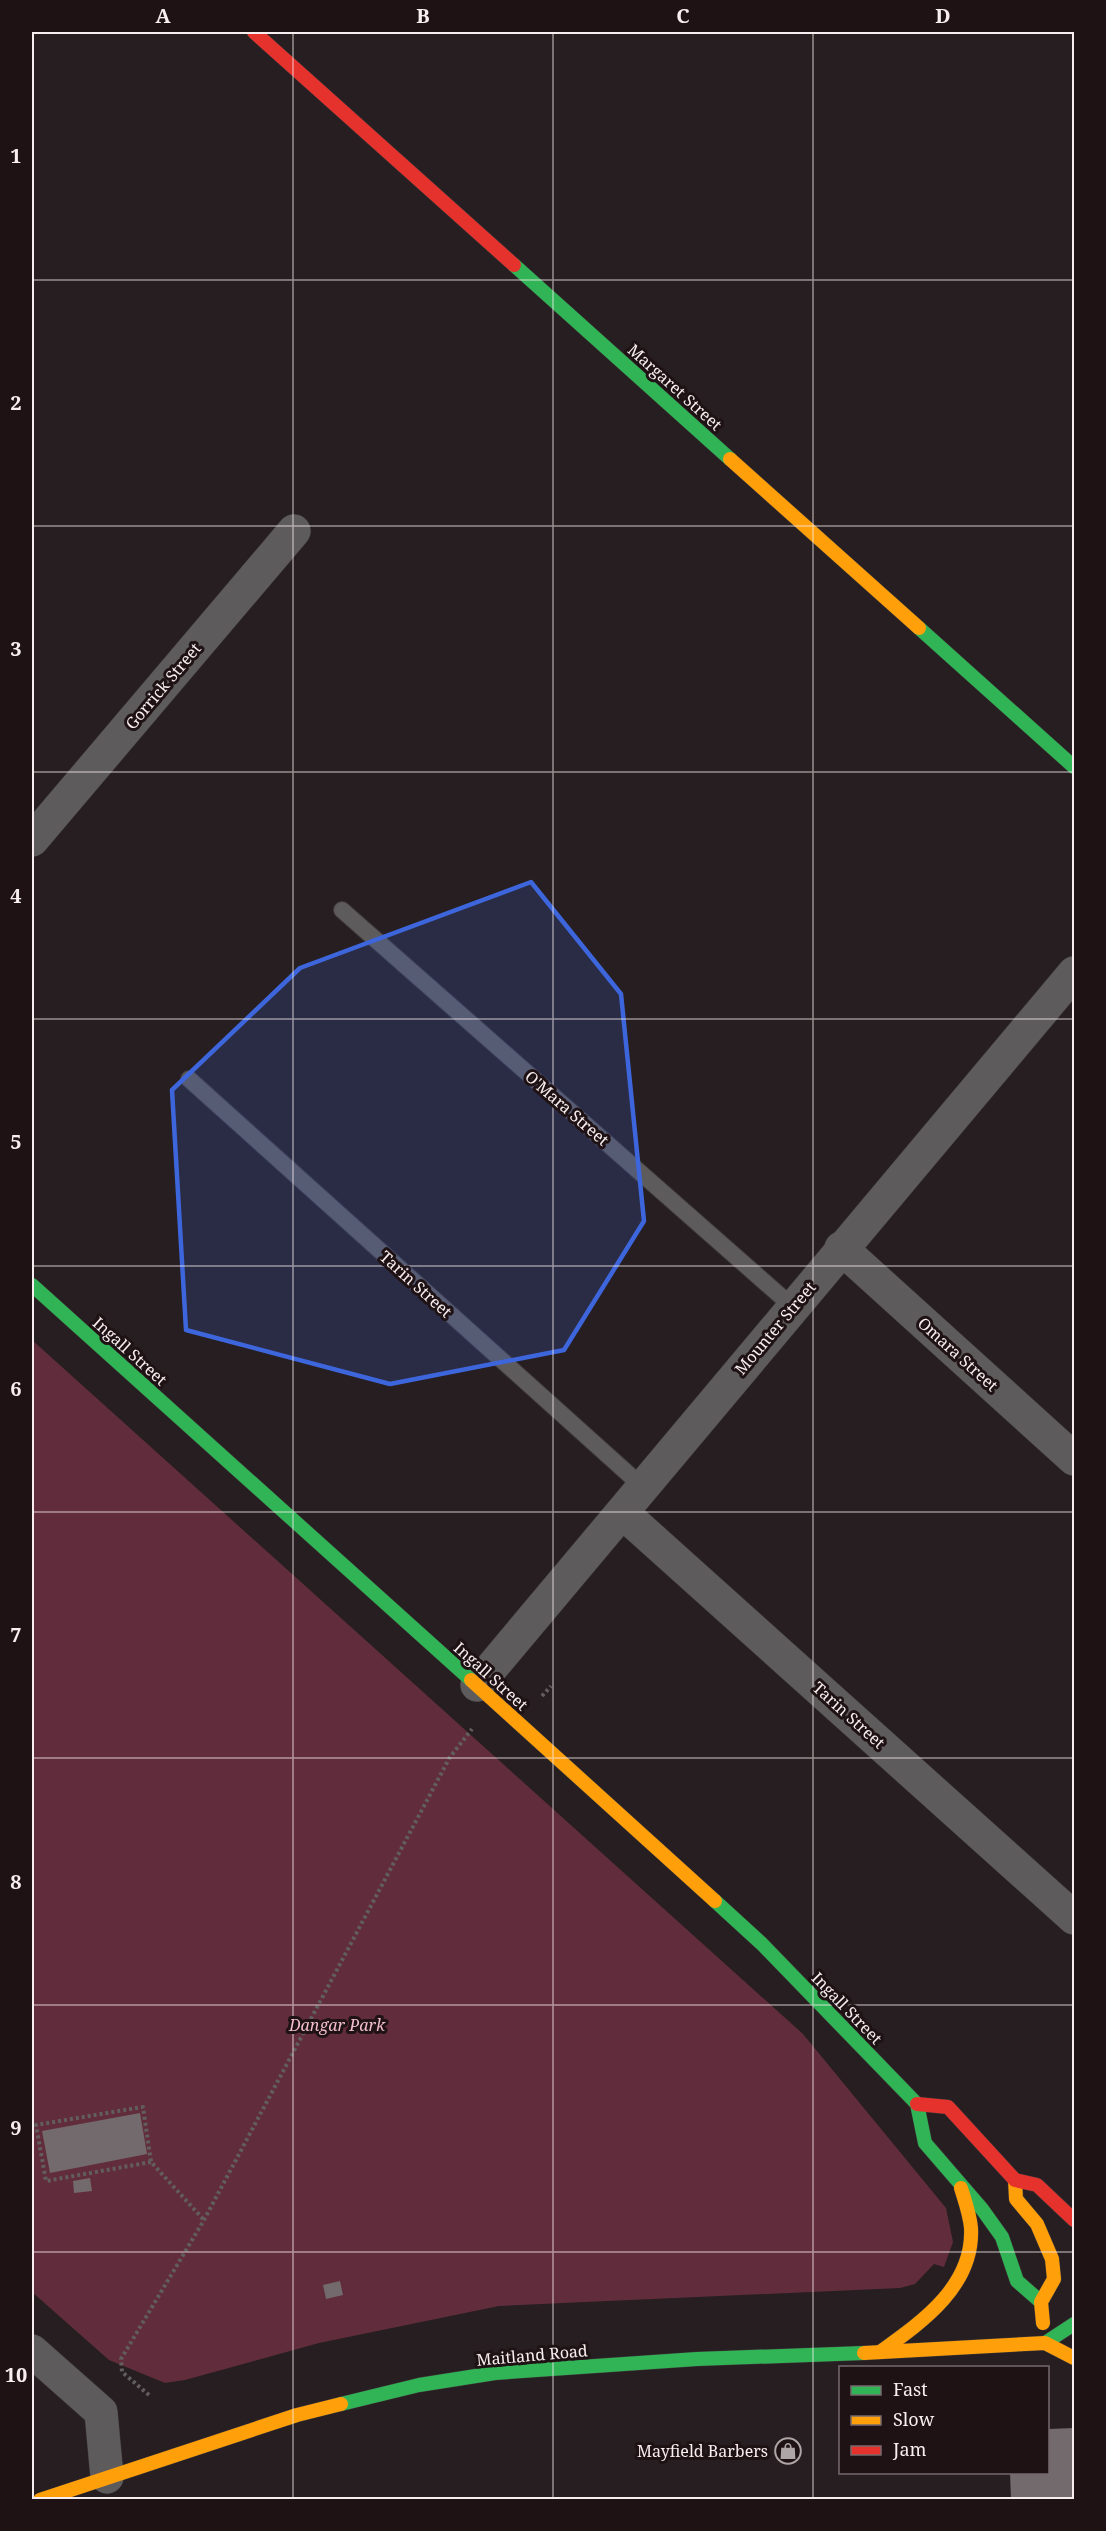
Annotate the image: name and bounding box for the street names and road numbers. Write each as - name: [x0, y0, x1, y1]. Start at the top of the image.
- street label: Margaret Street: [623, 339, 727, 435]
- street label: Gorrick Street: [120, 638, 206, 734]
- street label: O'Mara Street: [520, 1065, 614, 1151]
- street label: Tarin Street: [375, 1246, 457, 1323]
- street label: Mounter Street: [730, 1277, 821, 1379]
- street label: Ingall Street: [88, 1312, 172, 1390]
- street label: Omara Street: [913, 1312, 1003, 1396]
- street label: Ingall Street: [449, 1637, 533, 1715]
- street label: Tarin Street: [808, 1677, 890, 1754]
- street label: Ingall Street: [807, 1967, 887, 2049]
- street label: Maitland Road: [475, 2339, 589, 2371]

